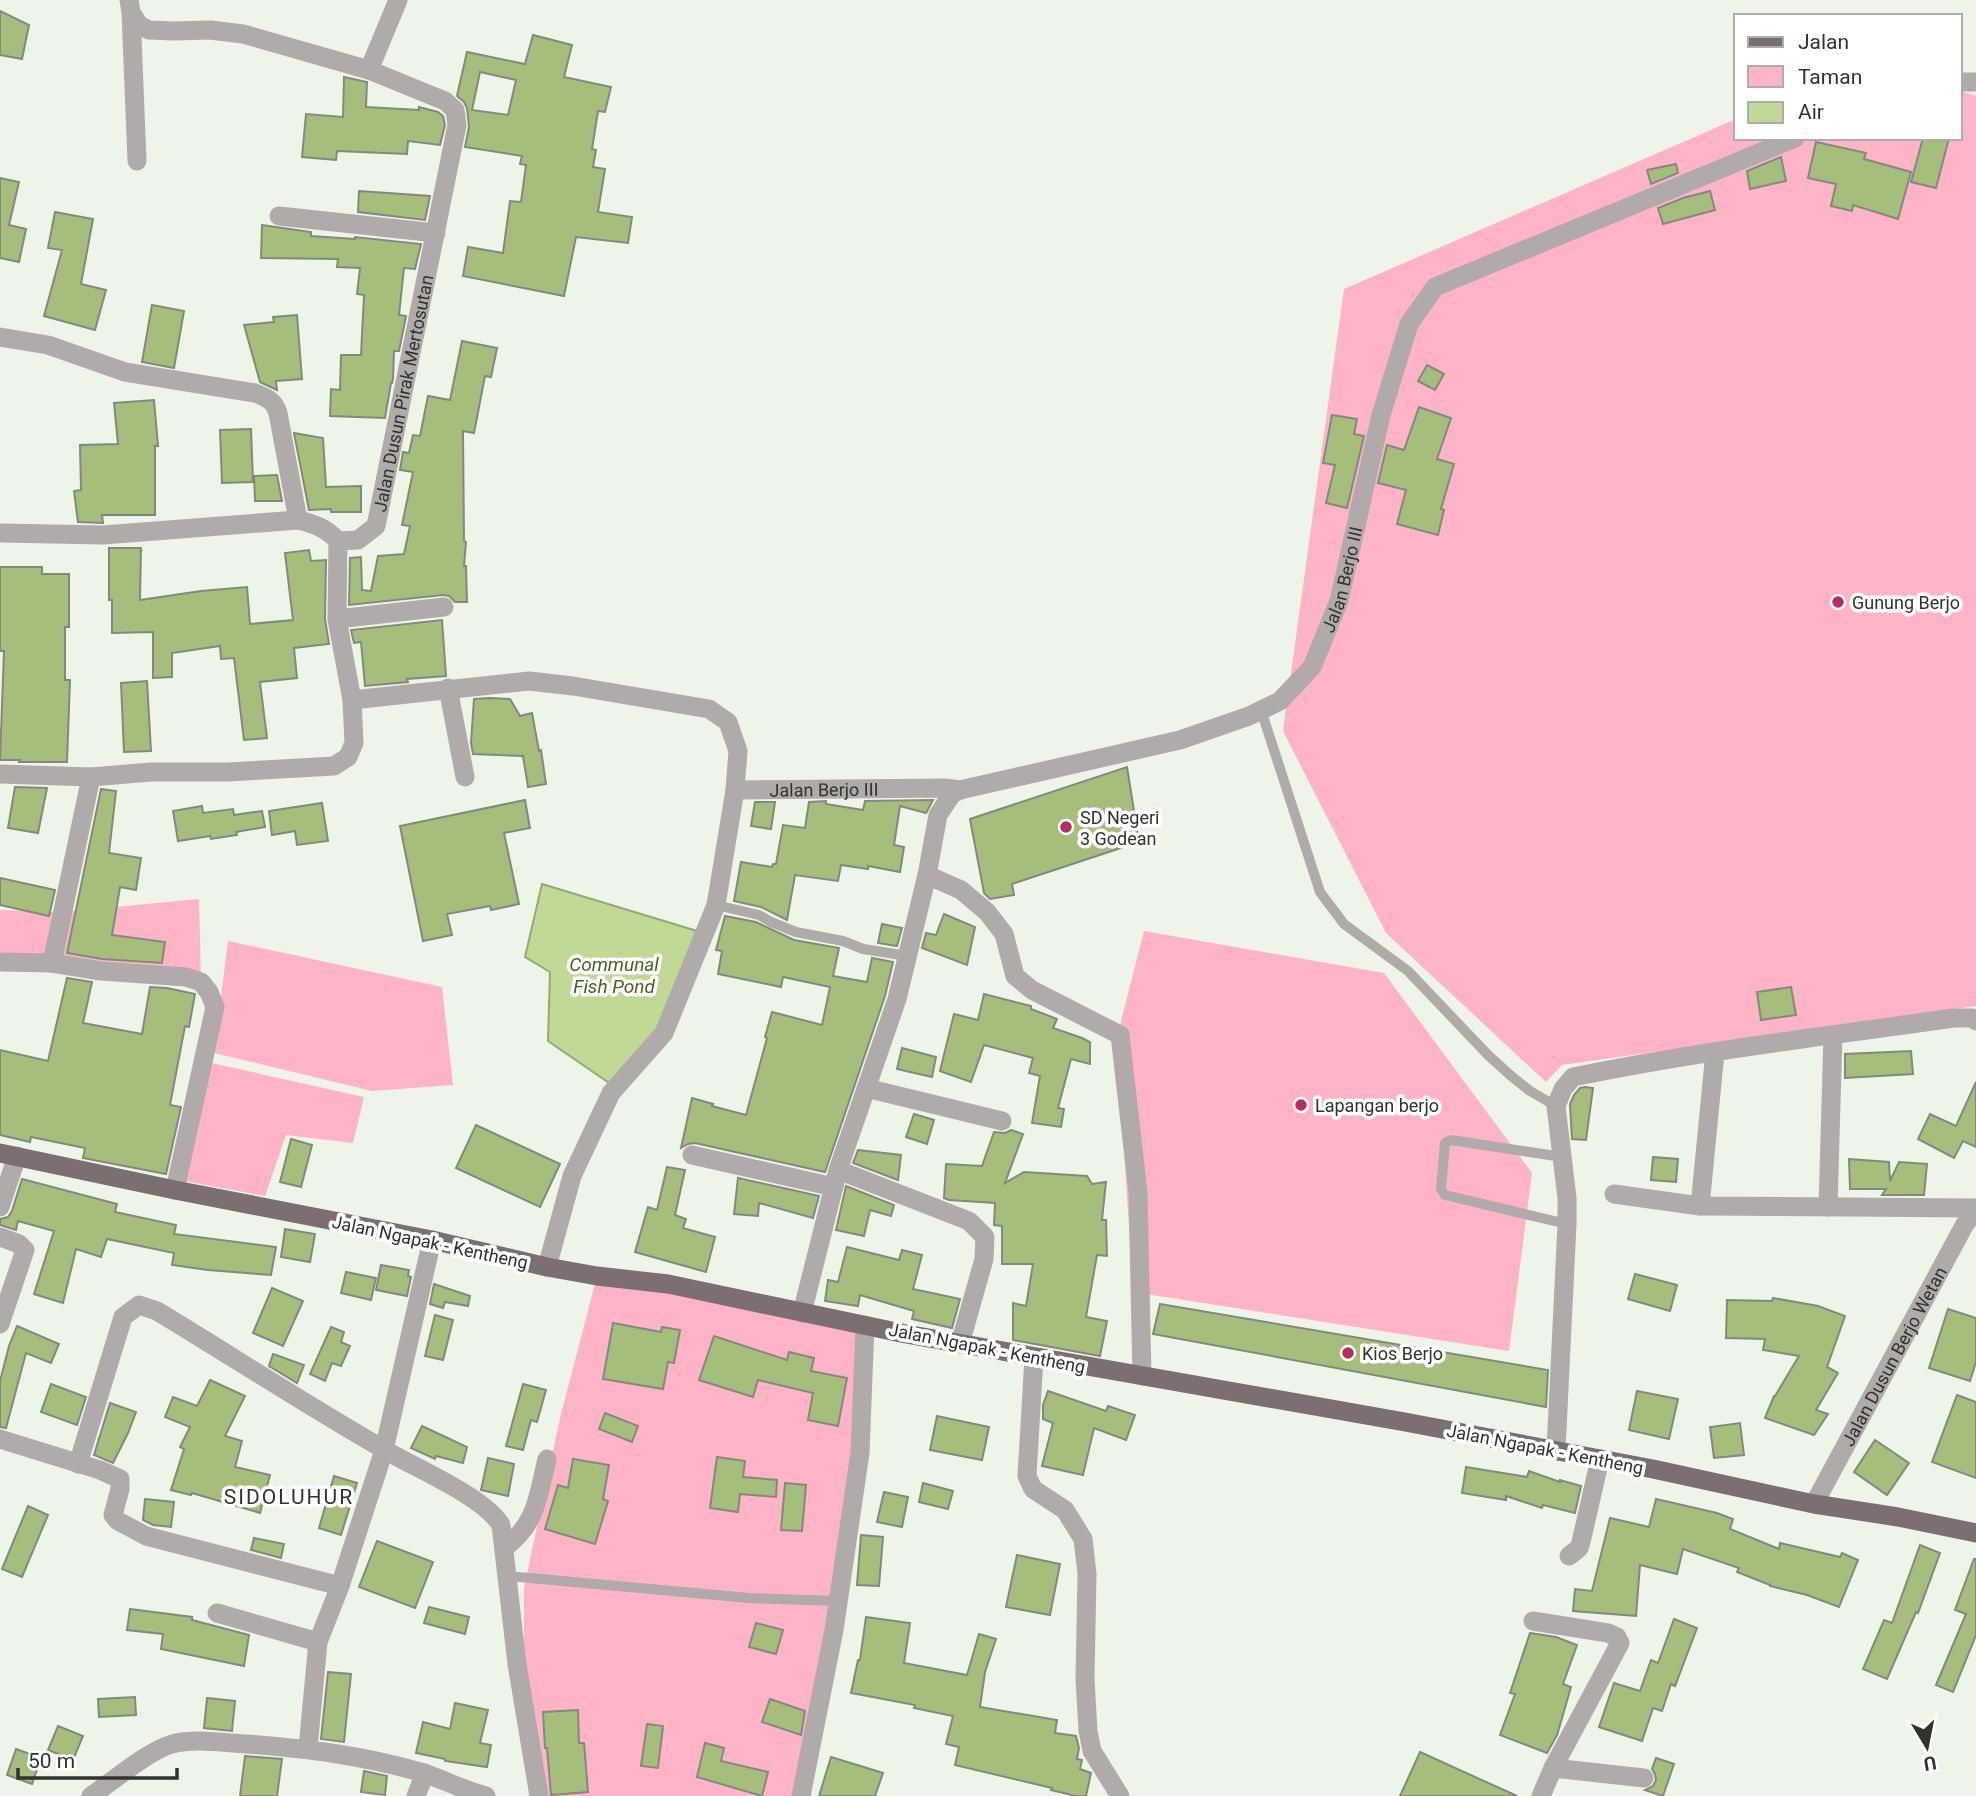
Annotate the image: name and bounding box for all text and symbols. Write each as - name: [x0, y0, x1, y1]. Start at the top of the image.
- legend: [1734, 14, 1962, 140]
- text: Jalan: [1798, 30, 1849, 54]
- text: Taman: [1798, 65, 1862, 89]
- text: Air: [1798, 100, 1824, 124]
- street label: Jalan Dusun Pirak Mertosutan: [369, 273, 437, 514]
- street label: Jalan Berjo III: [1317, 524, 1366, 635]
- place label: Gunung Berjo: [1852, 592, 1960, 613]
- marker: Gunung Berjo: [1830, 594, 1846, 610]
- street label: Jalan Berjo III: [769, 778, 879, 800]
- place label: SD Negeri 3 Godean: [1080, 807, 1159, 849]
- marker: SD Negeri 3 Godean: [1058, 819, 1074, 835]
- water label: Communal Fish Pond: [569, 953, 659, 998]
- place label: Lapangan berjo: [1315, 1095, 1439, 1116]
- marker: Lapangan berjo: [1293, 1097, 1309, 1113]
- street label: Jalan Ngapak - Kentheng: [330, 1211, 530, 1273]
- street label: Jalan Dusun Berjo Wetan: [1837, 1263, 1951, 1449]
- street label: Jalan Ngapak - Kentheng: [887, 1319, 1087, 1377]
- place label: Kios Berjo: [1362, 1343, 1443, 1364]
- marker: Kios Berjo: [1340, 1345, 1356, 1361]
- street label: Jalan Ngapak - Kentheng: [1445, 1420, 1645, 1478]
- district label: SIDOLUHUR: [224, 1485, 354, 1509]
- north arrow: [1892, 1712, 1962, 1782]
- scale bar: [18, 1736, 177, 1780]
- text: 50 m: [28, 1749, 75, 1773]
- text: U: [1922, 1751, 1938, 1776]

